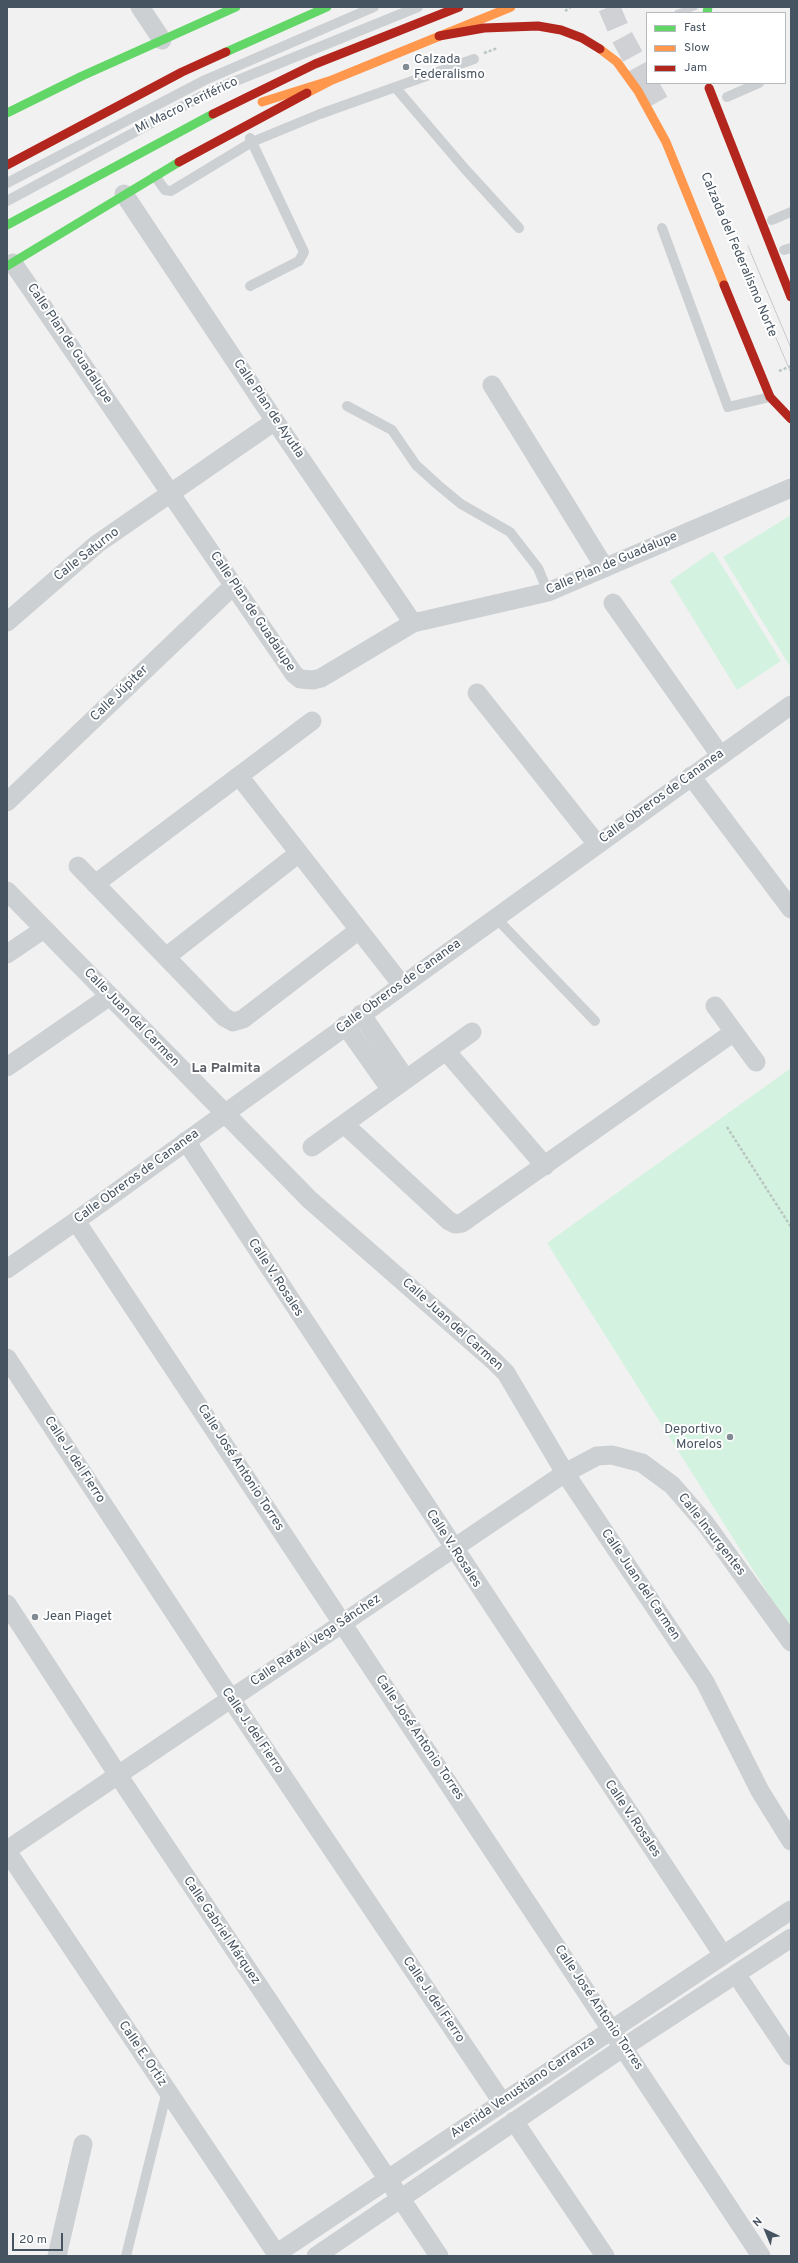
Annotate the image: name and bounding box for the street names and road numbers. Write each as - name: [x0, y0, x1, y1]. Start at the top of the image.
- street label: Mi Macro Periférico: [133, 74, 241, 138]
- street label: Calzada del Federalismo Norte: [696, 170, 780, 340]
- street label: Calle Plan de Guadalupe: [23, 281, 115, 407]
- street label: Calle Plan de Ayutla: [229, 357, 307, 461]
- street label: Calle Saturno: [51, 525, 123, 585]
- street label: Calle Plan de Guadalupe: [544, 529, 680, 599]
- street label: Calle Plan de Guadalupe: [206, 549, 298, 675]
- street label: Calle Júpiter: [88, 663, 152, 725]
- street label: Calle Obreros de Cananea: [597, 747, 727, 847]
- street label: Calle Obreros de Cananea: [334, 937, 464, 1037]
- street label: Calle Juan del Carmen: [80, 966, 182, 1070]
- street label: Calle Obreros de Cananea: [72, 1127, 202, 1227]
- street label: Calle V. Rosales: [244, 1236, 306, 1320]
- street label: Calle Juan del Carmen: [398, 1275, 506, 1375]
- street label: Calle José Antonio Torres: [193, 1402, 287, 1534]
- street label: Calle J. del Fierro: [40, 1414, 108, 1506]
- street label: Calle Insurgentes: [674, 1491, 748, 1579]
- street label: Calle V. Rosales: [422, 1507, 484, 1591]
- street label: Calle Juan del Carmen: [597, 1526, 683, 1644]
- street label: Calle Rafaél Vega Sánchez: [248, 1592, 384, 1690]
- street label: Calle José Antonio Torres: [371, 1673, 467, 1803]
- street label: Calle J. del Fierro: [218, 1685, 286, 1777]
- street label: Calle V. Rosales: [600, 1777, 664, 1861]
- street label: Calle Gabriel Márquez: [179, 1874, 263, 1988]
- street label: Calle José Antonio Torres: [550, 1943, 646, 2073]
- street label: Calle J. del Fierro: [399, 1954, 467, 2046]
- street label: Calle E. Ortiz: [115, 2018, 169, 2090]
- street label: Avenida Venustiano Carranza: [448, 2034, 598, 2142]

